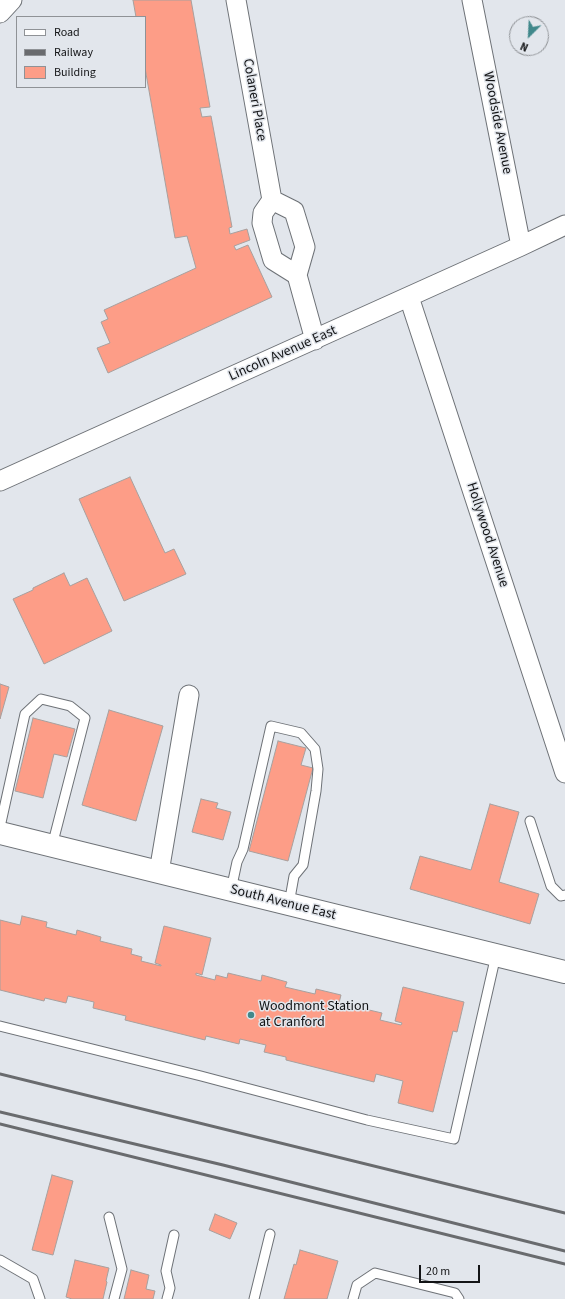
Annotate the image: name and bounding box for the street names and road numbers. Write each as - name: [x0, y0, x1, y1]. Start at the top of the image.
- street label: Colaneri Place: [238, 57, 270, 143]
- street label: Woodside Avenue: [479, 70, 515, 176]
- street label: Lincoln Avenue East: [226, 323, 340, 385]
- street label: Hollywood Avenue: [462, 480, 512, 590]
- street label: South Avenue East: [228, 882, 338, 924]

